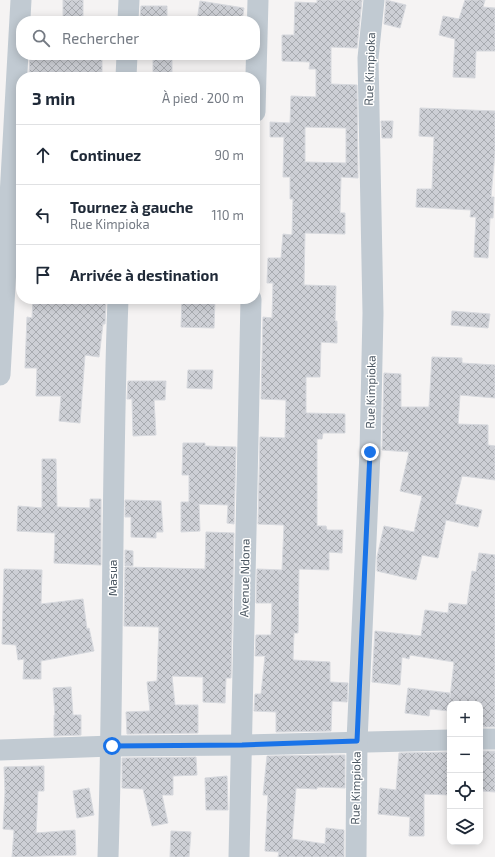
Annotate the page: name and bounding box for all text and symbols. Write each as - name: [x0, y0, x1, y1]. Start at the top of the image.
- search box: [16, 16, 260, 60]
- icon: search: [30, 27, 52, 49]
- text: Rechercher: [62, 29, 139, 47]
- street label: Rue Kimpioka: [361, 32, 377, 106]
- text: 3 min: [32, 88, 75, 108]
- text: À pied · 200 m: [162, 90, 244, 106]
- icon: ahead: [32, 144, 54, 166]
- text: Continuez: [70, 146, 141, 164]
- text: 90 m: [214, 147, 244, 163]
- text: Tournez à gauche: [70, 198, 193, 216]
- icon: left: [32, 204, 54, 226]
- text: 110 m: [212, 207, 244, 223]
- text: Rue Kimpioka: [70, 216, 150, 232]
- icon: arrive: [32, 264, 54, 286]
- text: Arrivée à destination: [70, 266, 218, 284]
- street label: Rue Kimpioka: [362, 355, 378, 429]
- route end: [361, 443, 379, 461]
- street label: Avenue Ndona: [236, 539, 252, 617]
- street label: Masua: [105, 560, 119, 596]
- map controls: [447, 701, 483, 845]
- button: +: [447, 701, 483, 737]
- route start: [103, 737, 121, 755]
- button: −: [447, 737, 483, 773]
- street label: Rue Kimpioka: [347, 751, 363, 825]
- button: locate: [447, 773, 483, 809]
- button: layers: [447, 809, 483, 845]

